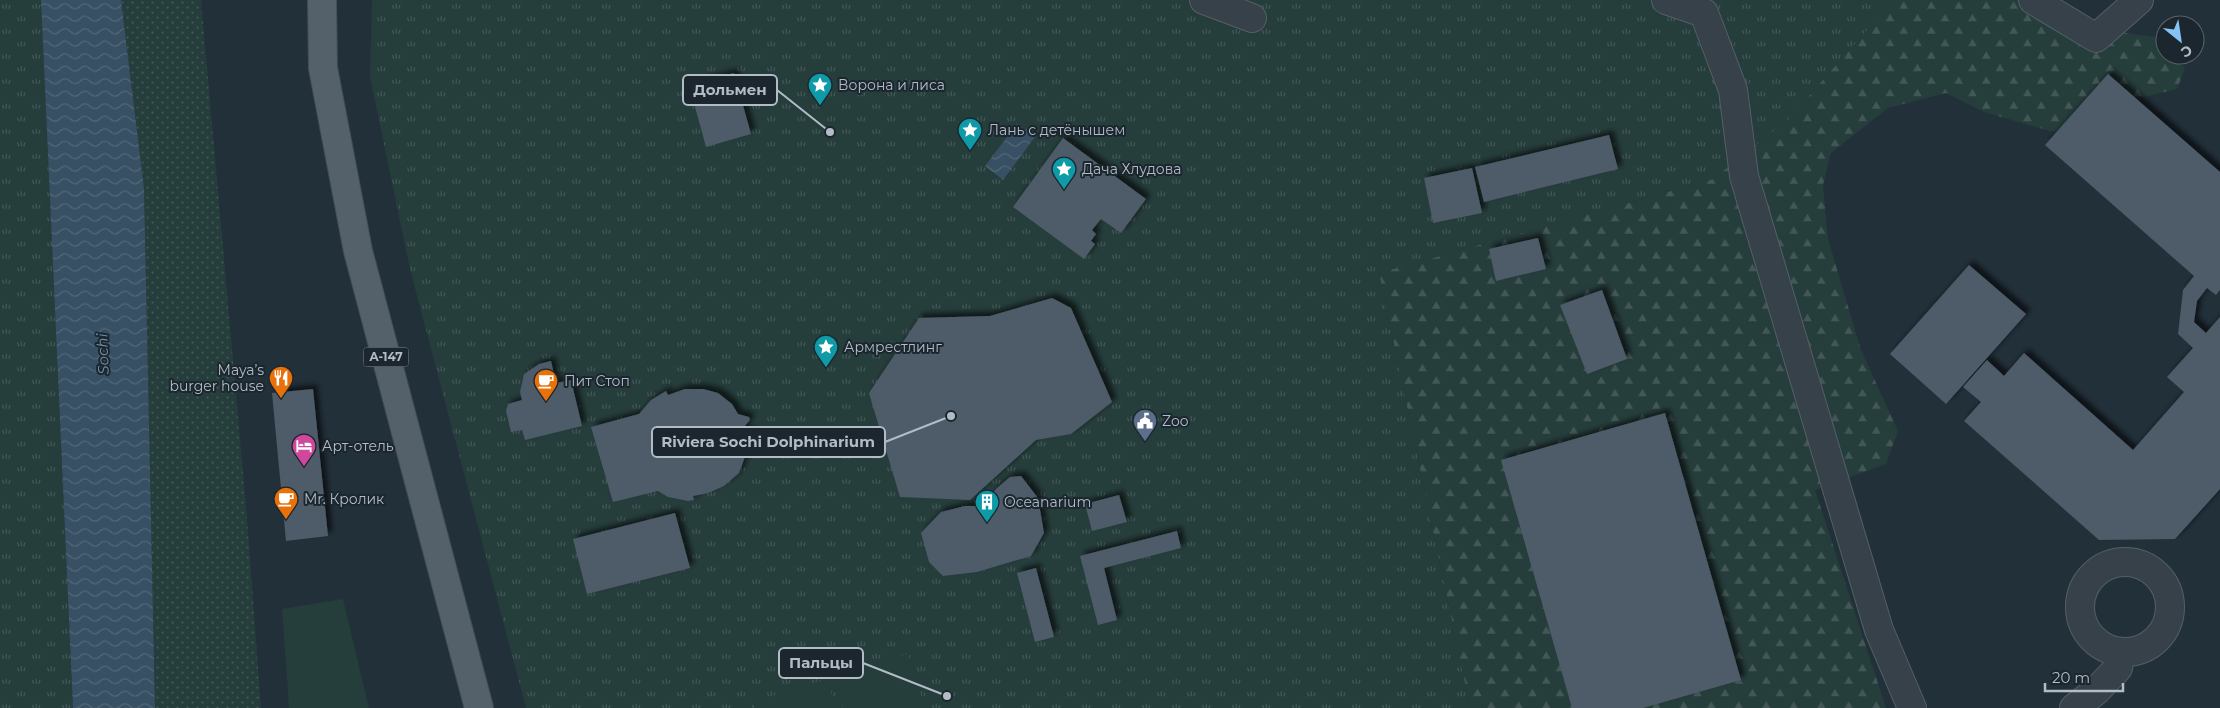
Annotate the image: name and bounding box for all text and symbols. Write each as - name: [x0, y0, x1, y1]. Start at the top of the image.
- north arrow: [2155, 15, 2205, 65]
- text: С: [2178, 41, 2195, 62]
- place icon: Ворона и лиса: [807, 72, 833, 106]
- callout: Дольмен: [683, 75, 777, 105]
- place label: Ворона и лиса: [838, 76, 945, 94]
- text: Дольмен: [693, 80, 767, 99]
- place icon: Лань с детёнышем: [957, 117, 983, 151]
- place label: Лань с детёнышем: [988, 121, 1125, 139]
- place icon: Дача Хлудова: [1051, 156, 1077, 190]
- place label: Дача Хлудова: [1082, 160, 1181, 178]
- water label: Sochi: [92, 332, 113, 375]
- place icon: Армрестлинг: [813, 334, 839, 368]
- place label: Армрестлинг: [844, 338, 942, 356]
- road number: А-147: [364, 348, 408, 367]
- place label: Maya’s burger house: [169, 361, 264, 395]
- restaurant icon: Maya’s burger house: [268, 365, 294, 399]
- cafe icon: Пит Стоп: [533, 368, 559, 402]
- place label: Пит Стоп: [564, 372, 630, 390]
- public building icon: Zoo: [1132, 408, 1158, 442]
- place label: Zoo: [1162, 412, 1189, 430]
- callout: Riviera Sochi Dolphinarium: [652, 427, 885, 457]
- text: Riviera Sochi Dolphinarium: [661, 432, 875, 451]
- hotel icon: Арт-отель: [291, 433, 317, 467]
- place label: Арт-отель: [322, 437, 394, 455]
- cafe icon: Mr. Кролик: [273, 486, 299, 520]
- building icon: Oceanarium: [974, 489, 1000, 523]
- place label: Mr. Кролик: [304, 490, 384, 508]
- place label: Oceanarium: [1004, 493, 1091, 511]
- callout: Пальцы: [779, 648, 863, 678]
- text: Пальцы: [789, 653, 853, 672]
- scale bar: [2045, 660, 2122, 692]
- text: 20 m: [2052, 668, 2090, 687]

